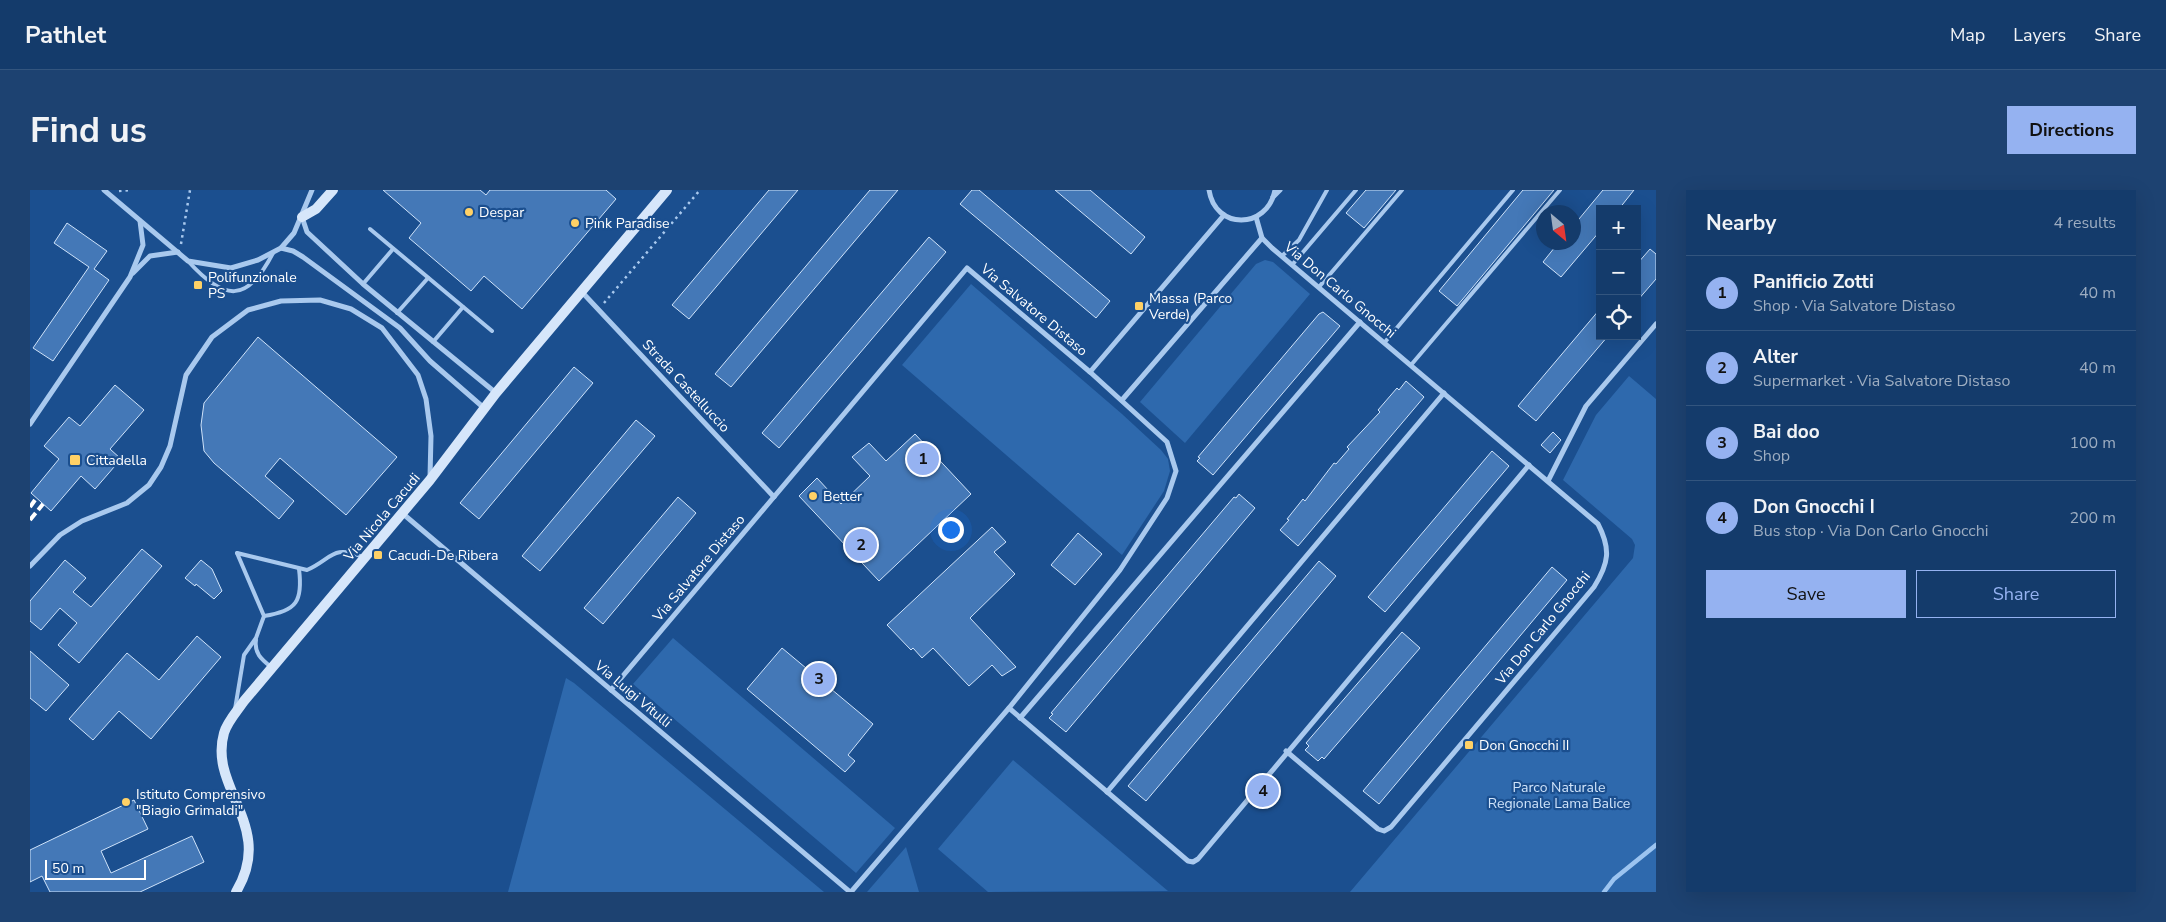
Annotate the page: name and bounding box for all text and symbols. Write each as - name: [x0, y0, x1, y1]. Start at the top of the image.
- text: Pathlet: [25, 19, 106, 51]
- text: Map: [1950, 23, 1985, 47]
- text: Layers: [2013, 23, 2066, 47]
- text: Share: [2094, 23, 2141, 47]
- button: Directions: [2007, 106, 2136, 154]
- text: Find us: [30, 107, 147, 154]
- place label: Despar: [479, 203, 524, 222]
- north arrow: [1536, 205, 1581, 250]
- map controls: [1596, 205, 1641, 340]
- button: +: [1596, 205, 1641, 250]
- marker: Despar: [463, 206, 475, 218]
- text: Nearby: [1706, 209, 1776, 237]
- text: 4 results: [2054, 212, 2116, 234]
- place label: Pink Paradise: [585, 214, 670, 233]
- marker: Pink Paradise: [569, 217, 581, 229]
- street label: Via Don Carlo Gnocchi: [1279, 237, 1400, 342]
- button: −: [1596, 250, 1641, 295]
- street label: Via Salvatore Distaso: [976, 259, 1092, 361]
- place label: Polifunzionale PS: [208, 268, 297, 303]
- text: Panificio Zotti: [1753, 269, 1874, 295]
- marker: Polifunzionale PS: [192, 279, 204, 291]
- text: 1: [1717, 282, 1727, 304]
- text: 40 m: [2079, 282, 2116, 304]
- place label: Massa (Parco Verde): [1148, 289, 1233, 324]
- button: locate: [1596, 295, 1641, 340]
- text: Shop · Via Salvatore Distaso: [1753, 295, 1955, 317]
- marker: Massa (Parco Verde): [1133, 300, 1145, 312]
- street label: Strada Castelluccio: [638, 335, 734, 437]
- text: Alter: [1753, 344, 1798, 370]
- text: 2: [1717, 357, 1727, 379]
- text: 40 m: [2079, 357, 2116, 379]
- text: Supermarket · Via Salvatore Distaso: [1753, 370, 2010, 392]
- text: Bai doo: [1753, 419, 1820, 445]
- text: 3: [1717, 432, 1727, 454]
- text: 100 m: [2069, 432, 2116, 454]
- pin: 1: [907, 440, 939, 478]
- text: Shop: [1753, 445, 1790, 467]
- place label: Cittadella: [86, 451, 147, 470]
- marker: Cittadella: [68, 453, 82, 467]
- street label: Via Nicola Cacudi: [339, 469, 424, 566]
- place label: Better: [823, 487, 862, 506]
- marker: Better: [807, 490, 819, 502]
- text: Don Gnocchi I: [1753, 494, 1875, 520]
- text: 4: [1717, 507, 1727, 529]
- text: 200 m: [2069, 507, 2116, 529]
- street label: Via Salvatore Distaso: [648, 510, 750, 626]
- your location: [938, 517, 964, 543]
- text: Bus stop · Via Don Carlo Gnocchi: [1753, 520, 1989, 542]
- pin: 2: [845, 526, 877, 564]
- place label: Cacudi-De Ribera: [388, 546, 498, 565]
- marker: Cacudi-De Ribera: [372, 549, 384, 561]
- street label: Via Don Carlo Gnocchi: [1491, 567, 1595, 689]
- button: Save: [1706, 570, 1906, 618]
- button: Share: [1916, 570, 2116, 618]
- street label: Via Luigi Vitulli: [590, 656, 675, 732]
- pin: 3: [803, 660, 835, 698]
- place label: Don Gnocchi II: [1479, 736, 1569, 755]
- marker: Don Gnocchi II: [1463, 739, 1475, 751]
- pin: 4: [1247, 772, 1279, 810]
- park label: Parco Naturale Regionale Lama Balice: [1488, 778, 1630, 813]
- place label: Istituto Comprensivo "Biagio Grimaldi": [136, 785, 266, 820]
- marker: Istituto Comprensivo "Biagio Grimaldi": [120, 796, 132, 808]
- scale bar: [45, 857, 146, 880]
- text: 50 m: [52, 859, 84, 878]

